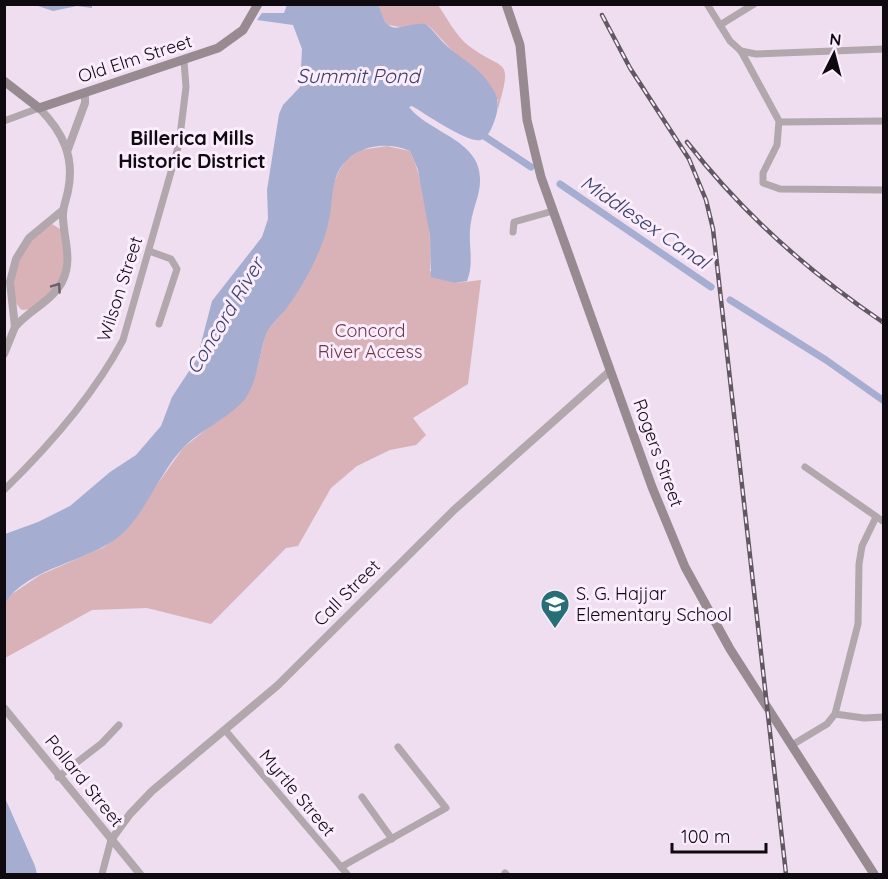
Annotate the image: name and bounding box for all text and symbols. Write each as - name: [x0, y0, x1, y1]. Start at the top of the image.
- north arrow: [804, 24, 864, 84]
- street label: Old Elm Street: [75, 29, 195, 88]
- text: N: [829, 29, 842, 50]
- water label: Summit Pond: [296, 63, 422, 88]
- district label: Billerica Mills Historic District: [118, 125, 266, 173]
- water label: Middlesex Canal: [576, 169, 716, 275]
- street label: Wilson Street: [92, 233, 147, 344]
- water label: Concord River: [180, 251, 270, 378]
- one-way arrow: [50, 282, 61, 293]
- park label: Concord River Access: [318, 319, 422, 363]
- street label: Rogers Street: [628, 396, 689, 510]
- street label: Call Street: [308, 554, 385, 631]
- place label: S. G. Hajjar Elementary School: [576, 582, 732, 626]
- school or university icon: S. G. Hajjar Elementary School: [539, 588, 571, 630]
- street label: Pollard Street: [40, 730, 129, 832]
- street label: Myrtle Street: [254, 745, 340, 841]
- scale bar: [672, 816, 766, 854]
- text: 100 m: [681, 825, 730, 848]

